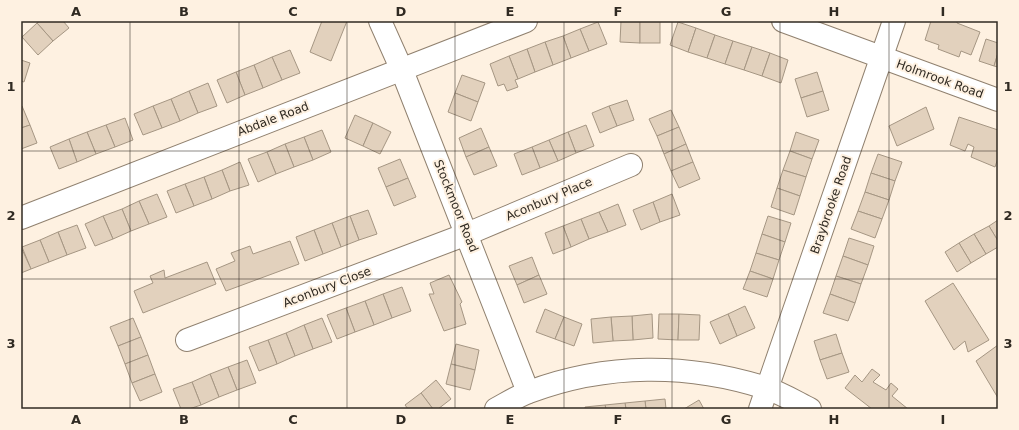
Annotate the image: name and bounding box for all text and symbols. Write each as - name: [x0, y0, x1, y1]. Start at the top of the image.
- text: A: [71, 4, 81, 19]
- text: B: [179, 4, 189, 19]
- text: C: [288, 4, 298, 19]
- text: D: [396, 4, 407, 19]
- text: E: [506, 4, 514, 19]
- text: F: [614, 4, 622, 19]
- text: G: [721, 4, 731, 19]
- text: H: [829, 4, 839, 19]
- text: I: [941, 4, 945, 19]
- street label: Holmrook Road: [895, 57, 985, 101]
- text: 1: [6, 79, 16, 94]
- text: 1: [1003, 79, 1013, 94]
- street label: Abdale Road: [235, 99, 311, 139]
- street label: Braybrooke Road: [808, 154, 854, 256]
- street label: Stockmoor Road: [431, 158, 481, 254]
- street label: Aconbury Place: [504, 174, 594, 224]
- text: 2: [6, 208, 16, 223]
- text: 2: [1003, 208, 1013, 223]
- street label: Aconbury Close: [281, 264, 373, 310]
- text: 3: [6, 336, 16, 351]
- text: 3: [1003, 336, 1013, 351]
- text: A: [71, 412, 81, 427]
- text: B: [179, 412, 189, 427]
- text: C: [288, 412, 298, 427]
- text: D: [396, 412, 407, 427]
- text: E: [506, 412, 514, 427]
- text: F: [614, 412, 622, 427]
- text: G: [721, 412, 731, 427]
- text: H: [829, 412, 839, 427]
- text: I: [941, 412, 945, 427]

